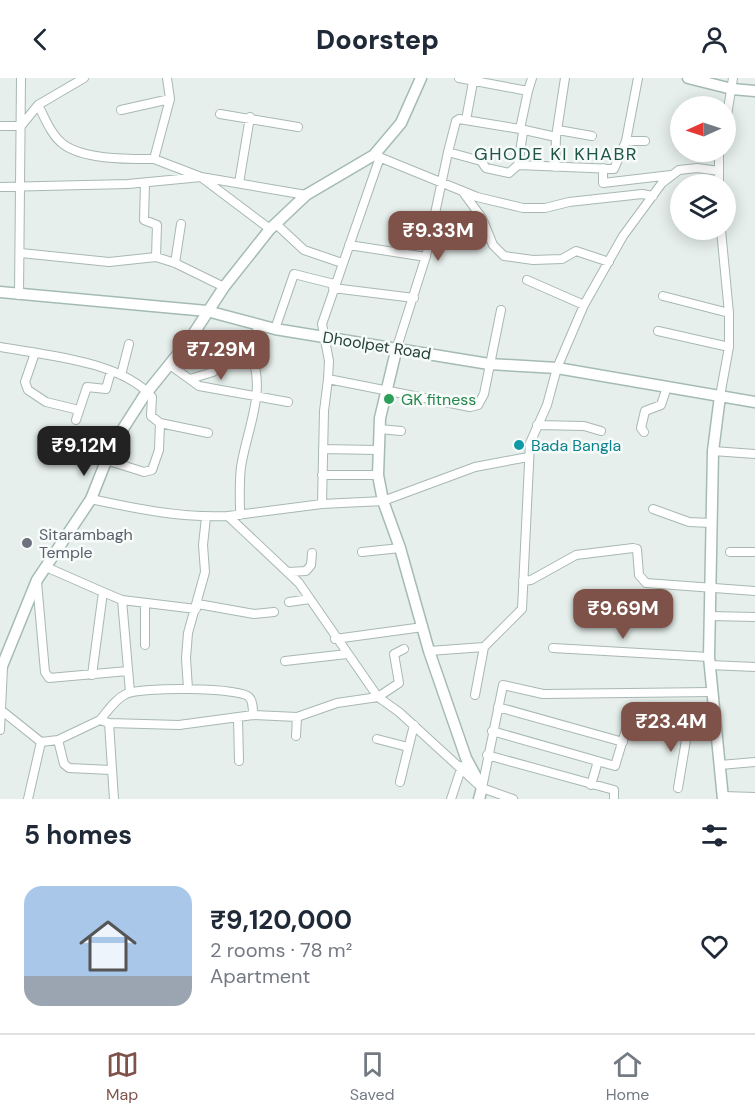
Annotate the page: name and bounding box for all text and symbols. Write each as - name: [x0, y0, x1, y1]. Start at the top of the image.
- text: Doorstep: [316, 22, 439, 57]
- icon: back: [24, 23, 57, 56]
- icon: person: [698, 23, 731, 56]
- north arrow: [670, 96, 736, 162]
- map controls: [670, 96, 736, 240]
- district label: GHODE KI KHABR: [474, 142, 638, 166]
- button: layers: [670, 174, 736, 240]
- pin: ₹9.33M: [389, 211, 487, 262]
- text: ₹9.33M: [402, 217, 474, 243]
- street label: Dhoolpet Road: [321, 327, 433, 364]
- pin: ₹7.29M: [172, 330, 270, 381]
- text: ₹7.29M: [187, 336, 255, 362]
- place label: GK fitness: [401, 389, 476, 410]
- marker: GK fitness: [382, 392, 396, 406]
- pin: ₹9.12M: [35, 426, 133, 477]
- text: ₹9.12M: [51, 432, 117, 458]
- place label: Bada Bangla: [531, 435, 621, 456]
- marker: Bada Bangla: [512, 438, 526, 452]
- place label: Sitarambagh Temple: [39, 524, 133, 563]
- marker: Sitarambagh Temple: [20, 536, 34, 550]
- pin: ₹9.69M: [574, 589, 672, 640]
- text: ₹9.69M: [587, 595, 659, 621]
- pin: ₹23.4M: [622, 702, 720, 753]
- text: ₹23.4M: [635, 708, 707, 734]
- text: 5 homes: [24, 818, 132, 852]
- icon: filters: [698, 819, 731, 852]
- text: ₹9,120,000: [210, 903, 352, 937]
- icon: home: [72, 910, 144, 982]
- icon: heart: [698, 930, 731, 963]
- text: 2 rooms · 78 m²: [210, 937, 352, 963]
- text: Apartment: [210, 963, 310, 989]
- tab: Map: [106, 1048, 139, 1105]
- tab: Saved: [350, 1048, 395, 1105]
- tab: Home: [606, 1048, 649, 1105]

